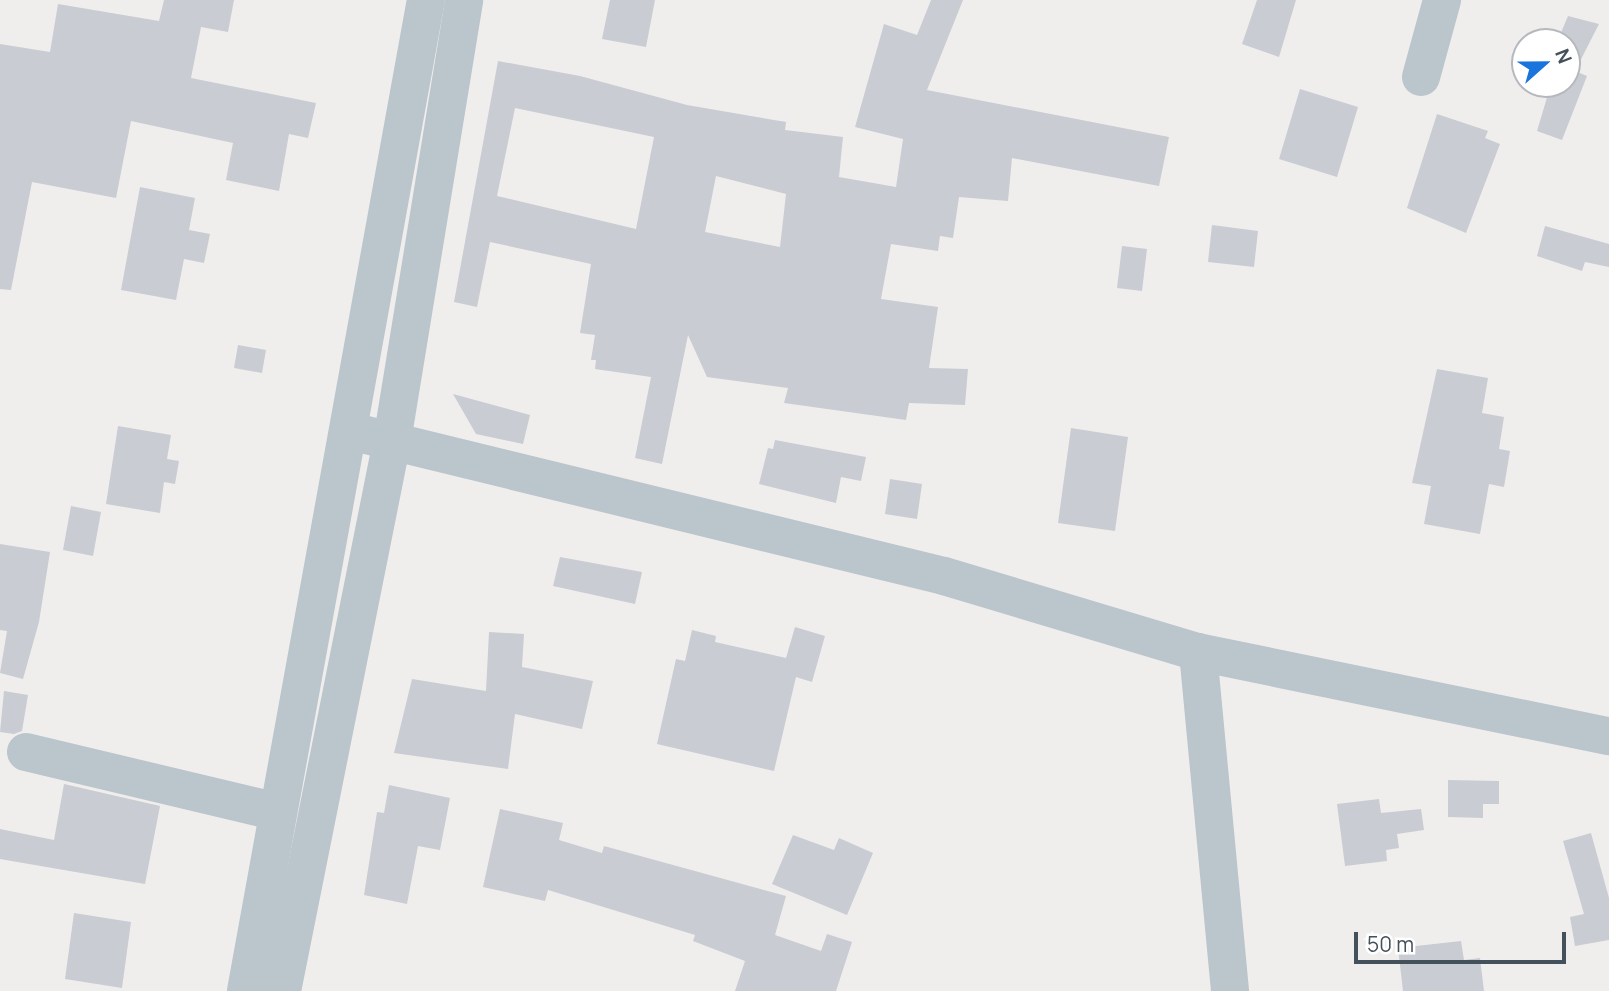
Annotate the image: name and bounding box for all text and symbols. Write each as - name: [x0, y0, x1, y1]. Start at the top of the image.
- north arrow: [1511, 28, 1581, 98]
- text: N: [1549, 45, 1578, 67]
- scale bar: [1357, 918, 1569, 962]
- text: 50 m: [1367, 930, 1414, 958]

